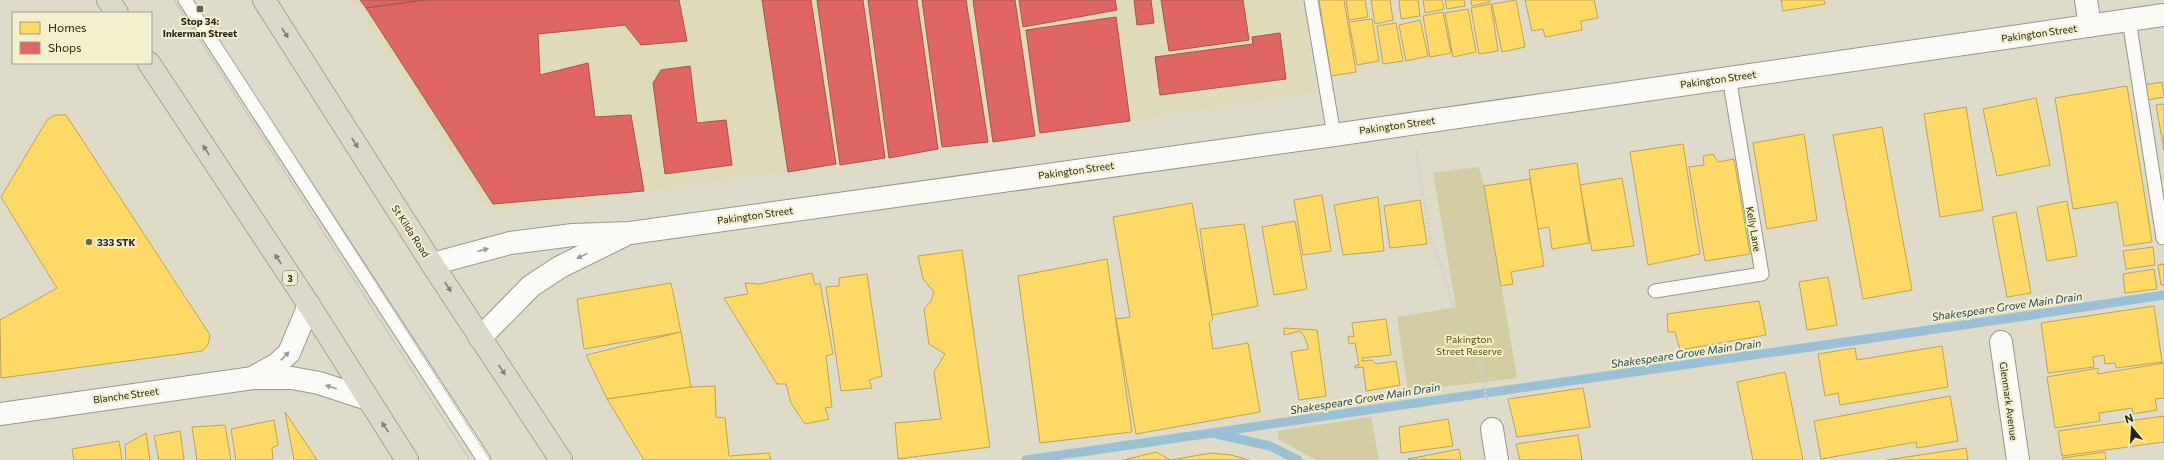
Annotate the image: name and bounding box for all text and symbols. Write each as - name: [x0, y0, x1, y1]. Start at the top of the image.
- marker: Stop 34: Inkerman Street: [195, 4, 205, 14]
- legend: [12, 12, 152, 64]
- place label: Stop 34: Inkerman Street: [163, 15, 237, 39]
- text: Homes: [48, 20, 86, 34]
- street label: Pakington Street: [2000, 22, 2078, 44]
- one-way arrow: [281, 28, 289, 38]
- text: Shops: [48, 40, 82, 54]
- street label: Pakington Street: [1679, 68, 1757, 90]
- street label: Pakington Street: [1358, 114, 1436, 136]
- one-way arrow: [351, 137, 359, 148]
- one-way arrow: [202, 145, 210, 155]
- street label: Pakington Street: [1037, 159, 1115, 181]
- street label: St Kilda Road: [390, 203, 432, 260]
- street label: Pakington Street: [716, 204, 794, 226]
- street label: Kelly Lane: [1744, 205, 1764, 253]
- place label: 333 STK: [97, 236, 136, 248]
- marker: 333 STK: [84, 237, 94, 247]
- one-way arrow: [478, 247, 490, 253]
- one-way arrow: [576, 253, 588, 259]
- one-way arrow: [274, 254, 282, 264]
- road number: 3: [283, 271, 297, 285]
- one-way arrow: [444, 282, 451, 293]
- water label: Shakespeare Grove Main Drain: [1931, 289, 2083, 323]
- park label: Pakington Street Reserve: [1436, 333, 1502, 357]
- water label: Shakespeare Grove Main Drain: [1610, 336, 1762, 370]
- one-way arrow: [280, 351, 290, 361]
- street label: Glenmark Avenue: [1998, 361, 2020, 441]
- one-way arrow: [498, 365, 506, 376]
- water label: Shakespeare Grove Main Drain: [1289, 380, 1441, 416]
- street label: Blanche Street: [92, 384, 160, 406]
- one-way arrow: [325, 384, 337, 390]
- north arrow: [2112, 408, 2152, 448]
- text: N: [2123, 411, 2135, 425]
- one-way arrow: [382, 421, 389, 433]

